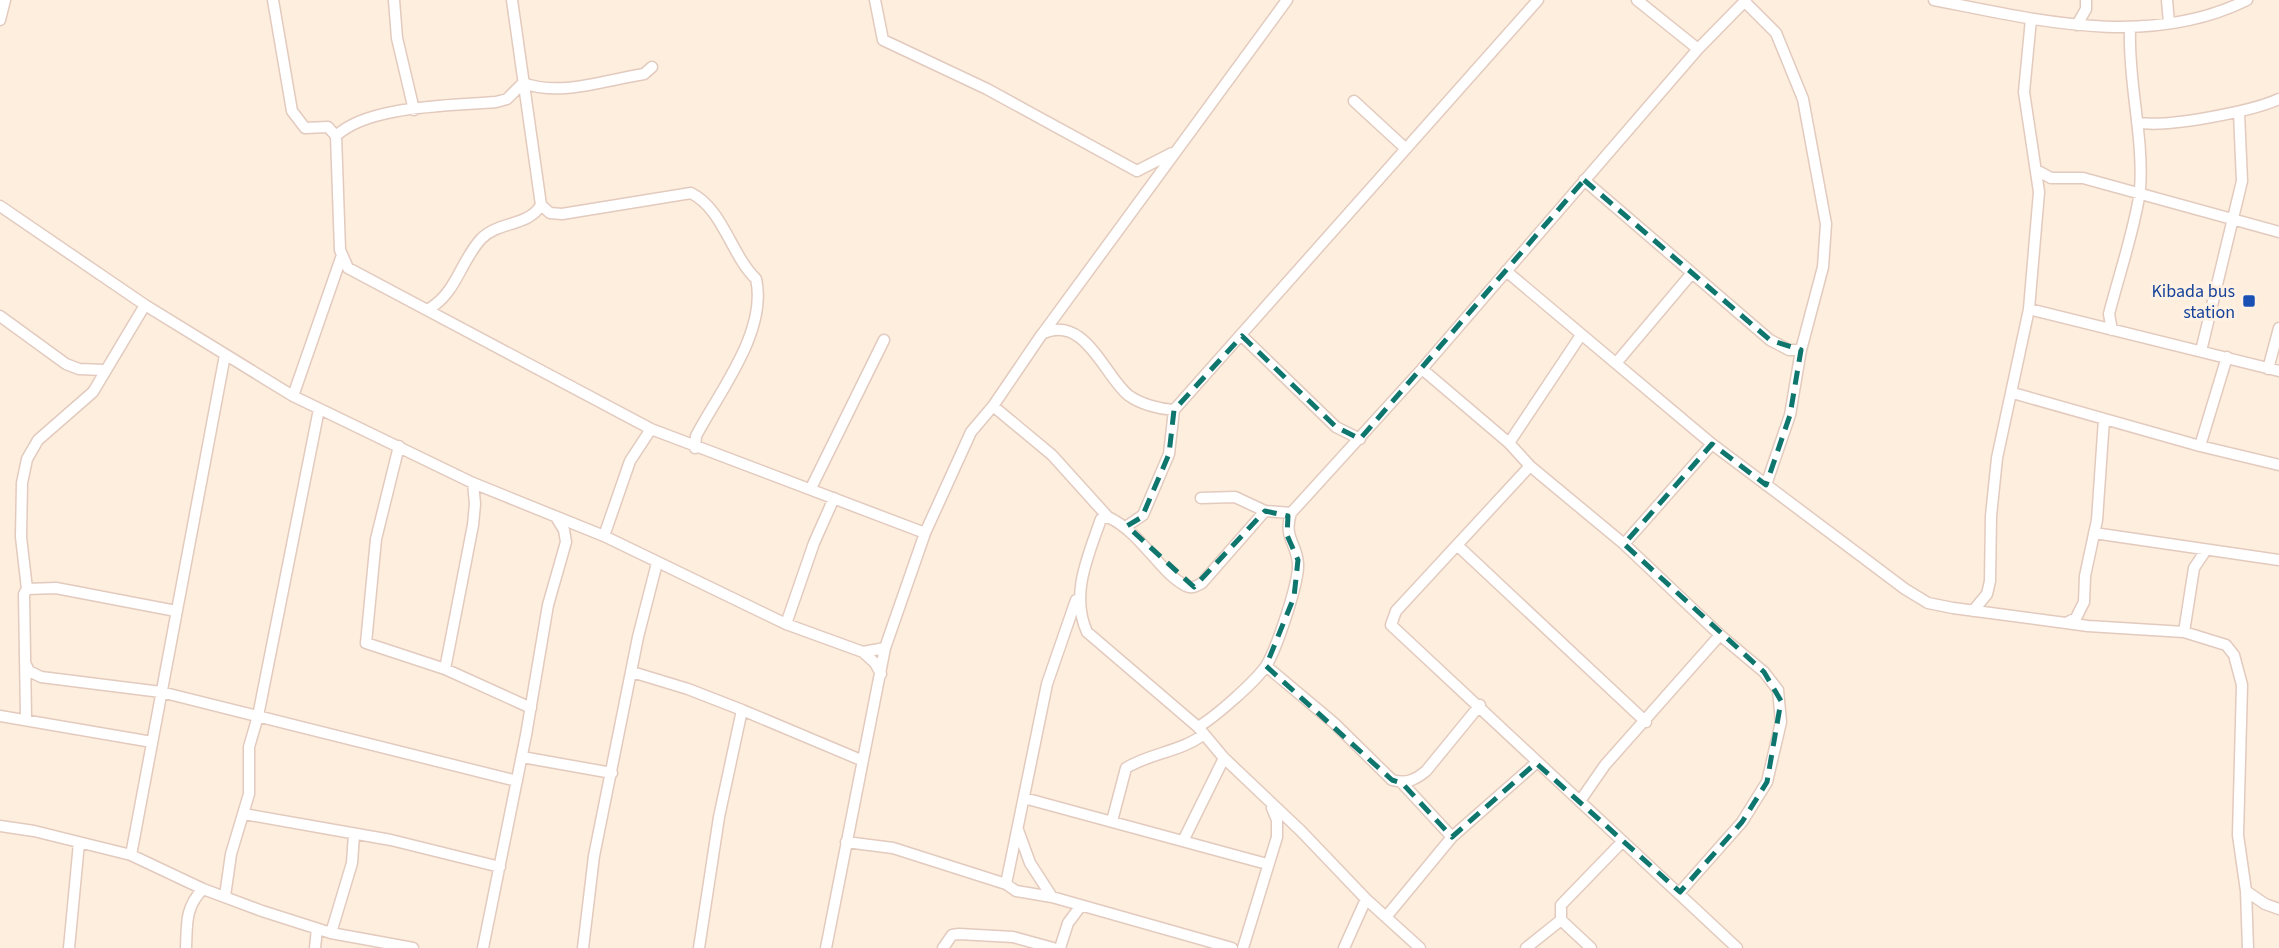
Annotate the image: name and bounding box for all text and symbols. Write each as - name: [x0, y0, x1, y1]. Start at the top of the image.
- place label: Kibada bus station: [2151, 279, 2235, 325]
- marker: Kibada bus station: [2241, 293, 2257, 309]

